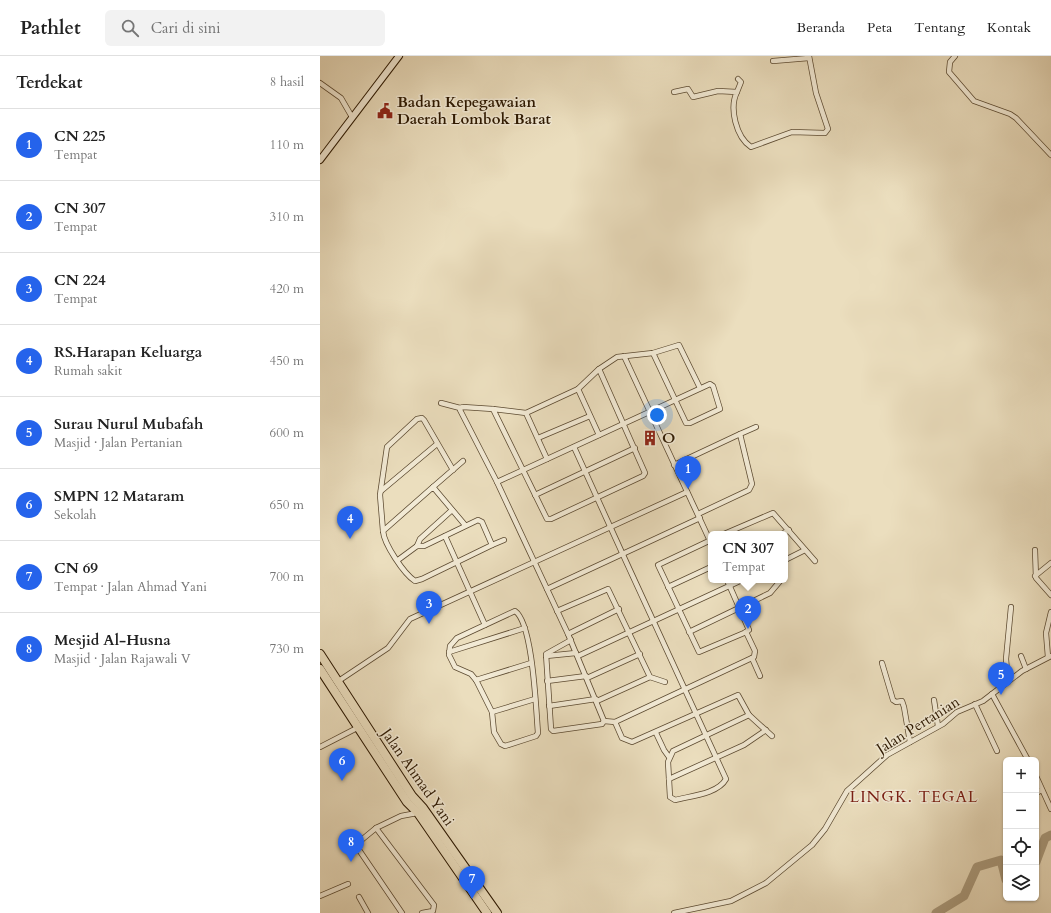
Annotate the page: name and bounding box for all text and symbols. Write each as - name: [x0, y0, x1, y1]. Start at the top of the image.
- search box: [105, 10, 385, 46]
- text: Pathlet: [20, 15, 81, 41]
- icon: search: [119, 17, 141, 39]
- text: Cari di sini: [151, 18, 221, 38]
- text: Beranda: [797, 18, 845, 37]
- text: Peta: [867, 18, 892, 37]
- text: Tentang: [914, 18, 965, 37]
- text: Kontak: [987, 18, 1031, 37]
- text: Terdekat: [16, 71, 82, 94]
- text: 8 hasil: [270, 73, 304, 91]
- place label: Badan Kepegawaian Daerah Lombok Barat: [397, 92, 551, 129]
- public building icon: Badan Kepegawaian Daerah Lombok Barat: [376, 102, 394, 120]
- text: CN 225: [54, 126, 106, 146]
- text: 1: [26, 136, 32, 154]
- text: 110 m: [270, 136, 304, 154]
- text: Tempat: [54, 146, 97, 164]
- text: CN 307: [54, 198, 106, 218]
- text: 2: [26, 208, 32, 226]
- text: 310 m: [270, 208, 304, 226]
- text: Tempat: [54, 218, 97, 236]
- text: CN 224: [54, 270, 106, 290]
- text: 3: [26, 280, 32, 298]
- text: 420 m: [270, 280, 304, 298]
- text: Tempat: [54, 290, 97, 308]
- text: RS.Harapan Keluarga: [54, 342, 202, 362]
- text: 4: [26, 352, 32, 370]
- text: 450 m: [270, 352, 304, 370]
- text: Rumah sakit: [54, 362, 122, 380]
- your location: [647, 405, 667, 425]
- text: Surau Nurul Mubafah: [54, 414, 203, 434]
- text: 5: [26, 424, 32, 442]
- text: 600 m: [270, 424, 304, 442]
- place label: O: [662, 428, 675, 448]
- building icon: O: [641, 429, 659, 447]
- text: Masjid · Jalan Pertanian: [54, 434, 183, 452]
- pin: 1: [675, 456, 701, 489]
- text: SMPN 12 Mataram: [54, 486, 184, 506]
- text: 6: [26, 496, 32, 514]
- text: 650 m: [270, 496, 304, 514]
- text: Sekolah: [54, 506, 96, 524]
- pin: 4: [337, 506, 363, 539]
- popup: [708, 531, 788, 583]
- text: CN 307: [722, 538, 774, 558]
- text: CN 69: [54, 558, 98, 578]
- text: Tempat: [722, 558, 765, 576]
- text: 7: [26, 568, 32, 586]
- text: 700 m: [270, 568, 304, 586]
- text: Tempat · Jalan Ahmad Yani: [54, 578, 207, 596]
- pin: 3: [416, 591, 442, 624]
- pin: 2: [735, 596, 761, 629]
- text: Mesjid Al-Husna: [54, 630, 171, 650]
- text: 8: [26, 640, 32, 658]
- text: 730 m: [270, 640, 304, 658]
- text: Masjid · Jalan Rajawali V: [54, 650, 191, 668]
- pin: 5: [988, 662, 1014, 695]
- street label: Jalan Pertanian: [871, 691, 964, 760]
- street label: Jalan Ahmad Yani: [376, 723, 459, 830]
- pin: 6: [329, 748, 355, 781]
- map controls: [1003, 757, 1039, 901]
- button: +: [1003, 757, 1039, 793]
- district label: LINGK. TEGAL: [849, 786, 979, 808]
- button: −: [1003, 793, 1039, 829]
- pin: 8: [338, 829, 364, 862]
- button: locate: [1003, 829, 1039, 865]
- button: layers: [1003, 865, 1039, 901]
- pin: 7: [459, 866, 485, 899]

